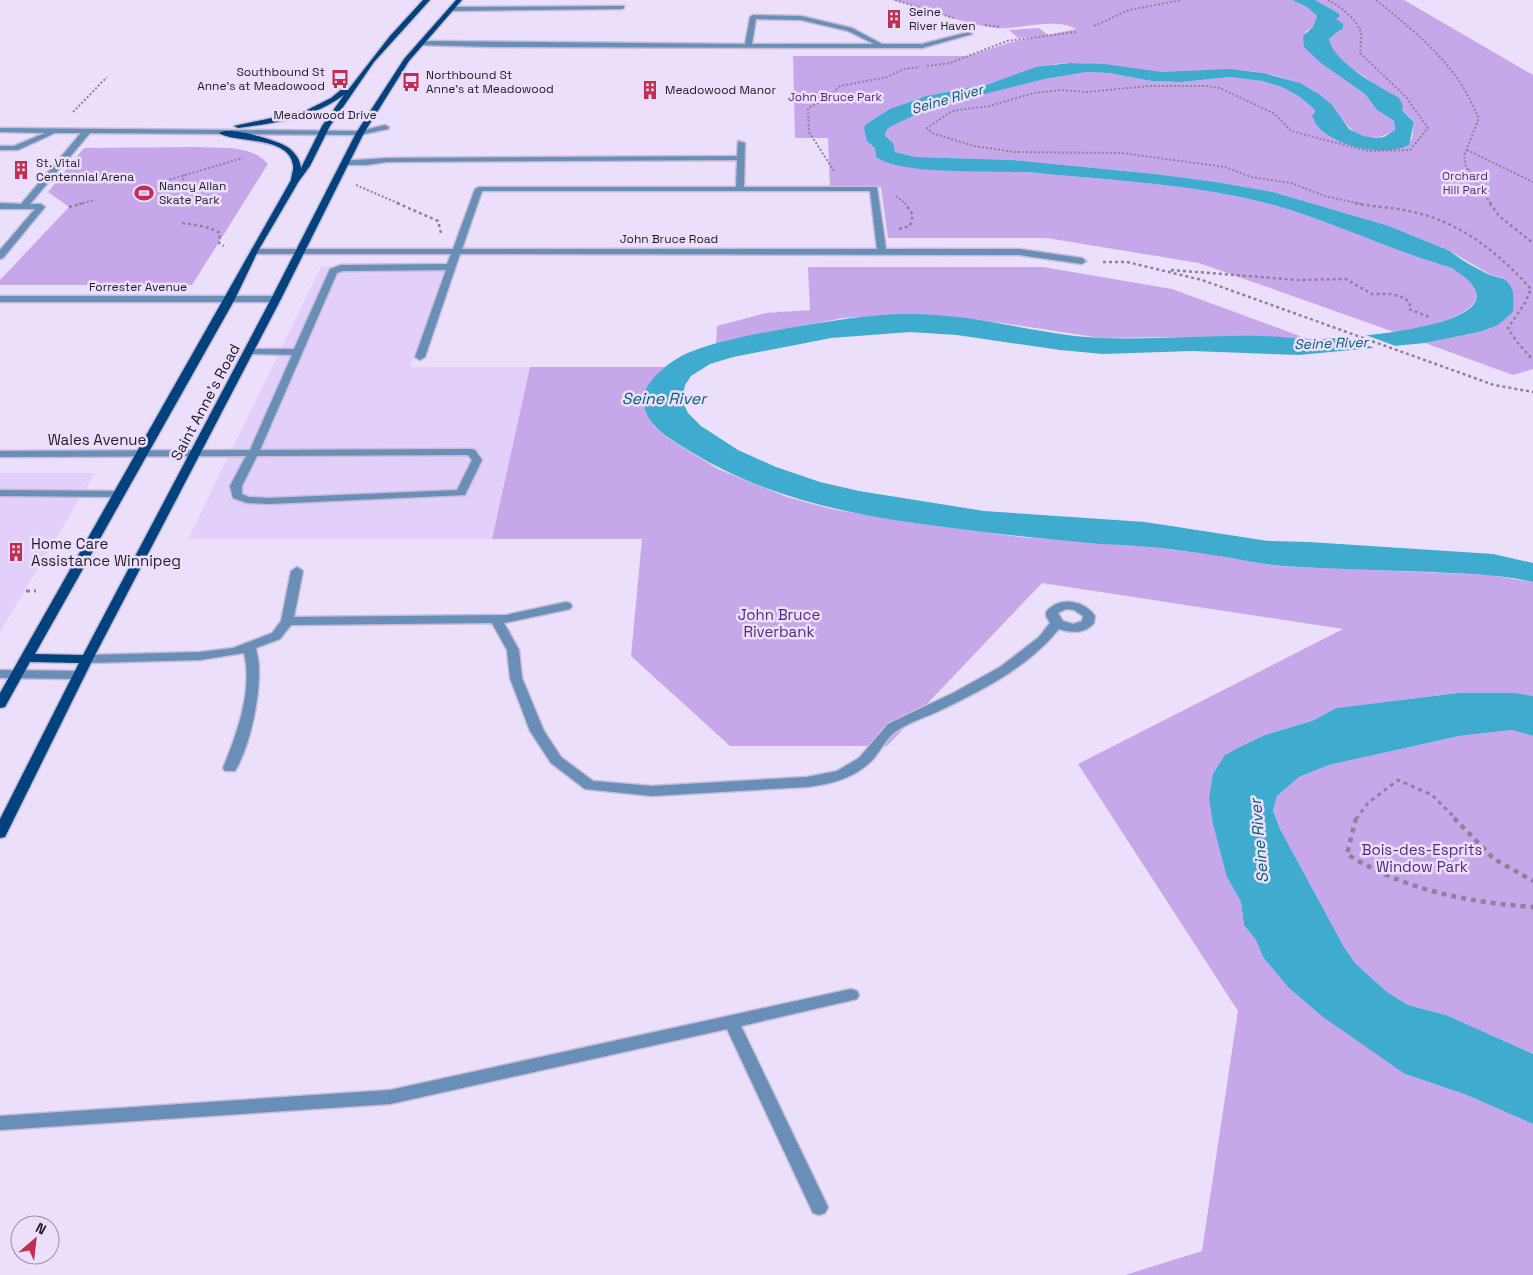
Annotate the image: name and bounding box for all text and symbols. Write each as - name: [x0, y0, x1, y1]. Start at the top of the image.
- place label: Seine River Haven: [909, 4, 976, 34]
- building icon: Seine River Haven: [883, 8, 905, 30]
- place label: Southbound St Anne's at Meadowood: [197, 64, 325, 94]
- place label: Northbound St Anne's at Meadowood: [426, 67, 554, 97]
- bus stop icon: Southbound St Anne's at Meadowood: [329, 68, 351, 90]
- bus stop icon: Northbound St Anne's at Meadowood: [400, 71, 422, 93]
- building icon: Meadowood Manor: [639, 79, 661, 101]
- water label: Seine River: [909, 80, 987, 118]
- place label: Meadowood Manor: [665, 82, 776, 98]
- park label: John Bruce Park: [788, 89, 883, 105]
- street label: Meadowood Drive: [273, 107, 377, 123]
- place label: St. Vital Centennial Arena: [36, 155, 134, 185]
- building icon: St. Vital Centennial Arena: [10, 159, 32, 181]
- park label: Orchard Hill Park: [1442, 168, 1488, 198]
- place label: Nancy Allan Skate Park: [159, 178, 226, 208]
- sports icon: Nancy Allan Skate Park: [133, 182, 155, 204]
- street label: John Bruce Road: [620, 231, 718, 247]
- street label: Forrester Avenue: [89, 279, 187, 295]
- water label: Seine River: [1294, 333, 1370, 353]
- street label: Saint Anne's Road: [166, 340, 244, 464]
- water label: Seine River: [622, 388, 708, 409]
- street label: Wales Avenue: [48, 430, 146, 449]
- place label: Home Care Assistance Winnipeg: [31, 534, 181, 570]
- building icon: Home Care Assistance Winnipeg: [5, 541, 27, 563]
- park label: John Bruce Riverbank: [738, 605, 820, 641]
- water label: Seine River: [1245, 796, 1273, 884]
- park label: Bois-des-Esprits Window Park: [1361, 840, 1483, 876]
- north arrow: [10, 1215, 60, 1265]
- text: N: [33, 1218, 49, 1239]

